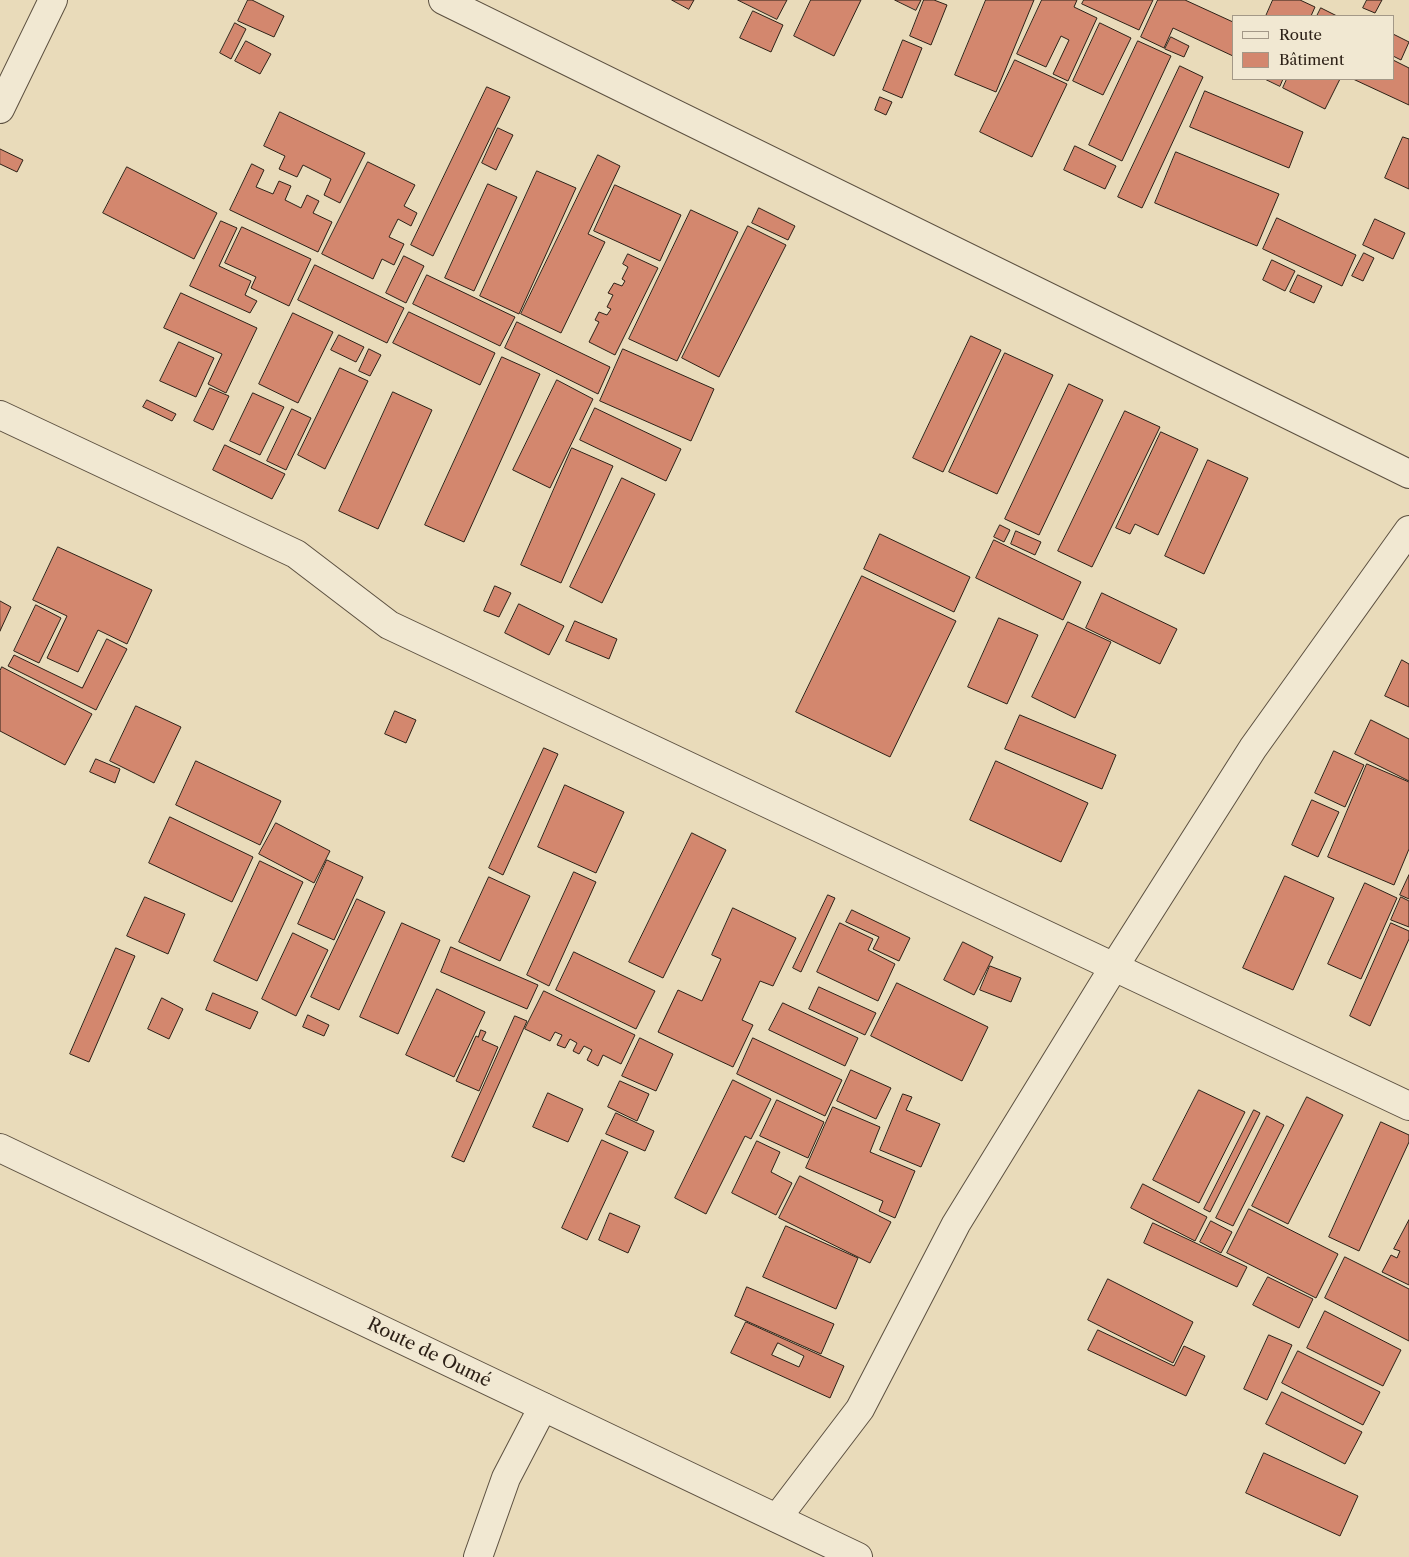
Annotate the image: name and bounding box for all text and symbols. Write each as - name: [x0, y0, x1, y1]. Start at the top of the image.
- legend: [1232, 15, 1394, 80]
- text: Route: [1279, 25, 1322, 44]
- text: Bâtiment: [1279, 50, 1344, 69]
- street label: Route de Oumé: [364, 1314, 494, 1392]

